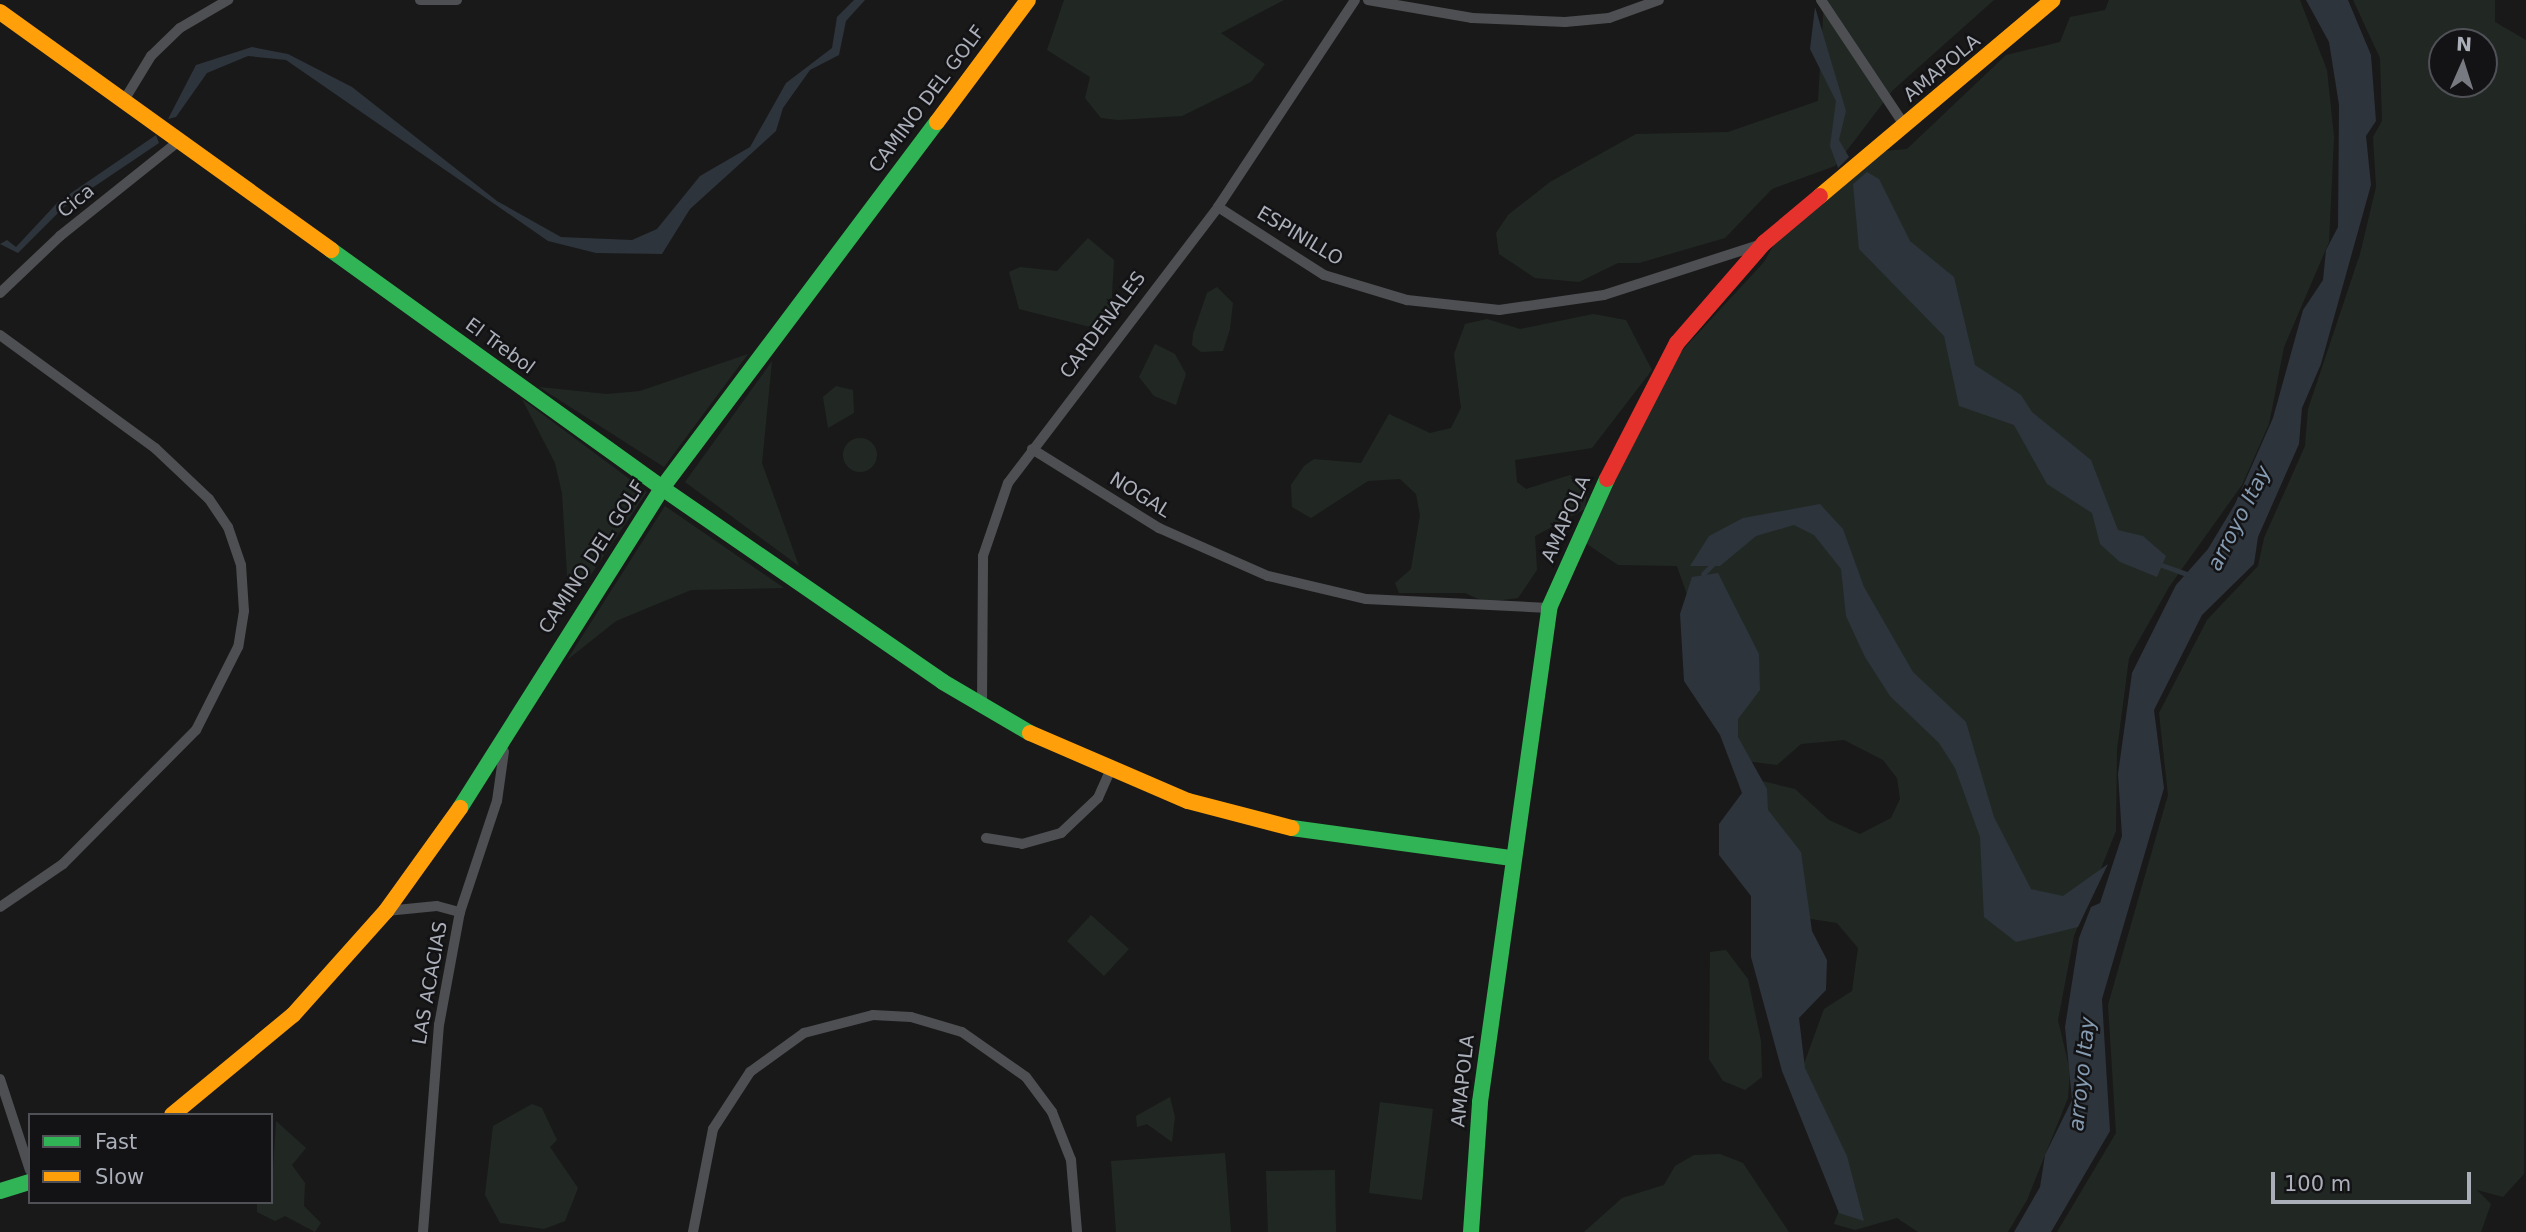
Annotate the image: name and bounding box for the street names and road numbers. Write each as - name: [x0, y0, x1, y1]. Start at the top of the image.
- street label: CAMINO DEL GOLF: [864, 21, 990, 177]
- street label: AMAPOLA: [1899, 29, 1985, 107]
- street label: Cica: [53, 179, 99, 223]
- street label: ESPINILLO: [1253, 201, 1347, 271]
- street label: CARDENALES: [1055, 267, 1151, 383]
- street label: El Trebol: [461, 313, 539, 379]
- street label: NOGAL: [1105, 467, 1175, 523]
- street label: AMAPOLA: [1537, 472, 1595, 566]
- street label: CAMINO DEL GOLF: [534, 476, 650, 638]
- street label: LAS ACACIAS: [408, 920, 452, 1046]
- street label: AMAPOLA: [1447, 1034, 1479, 1128]

